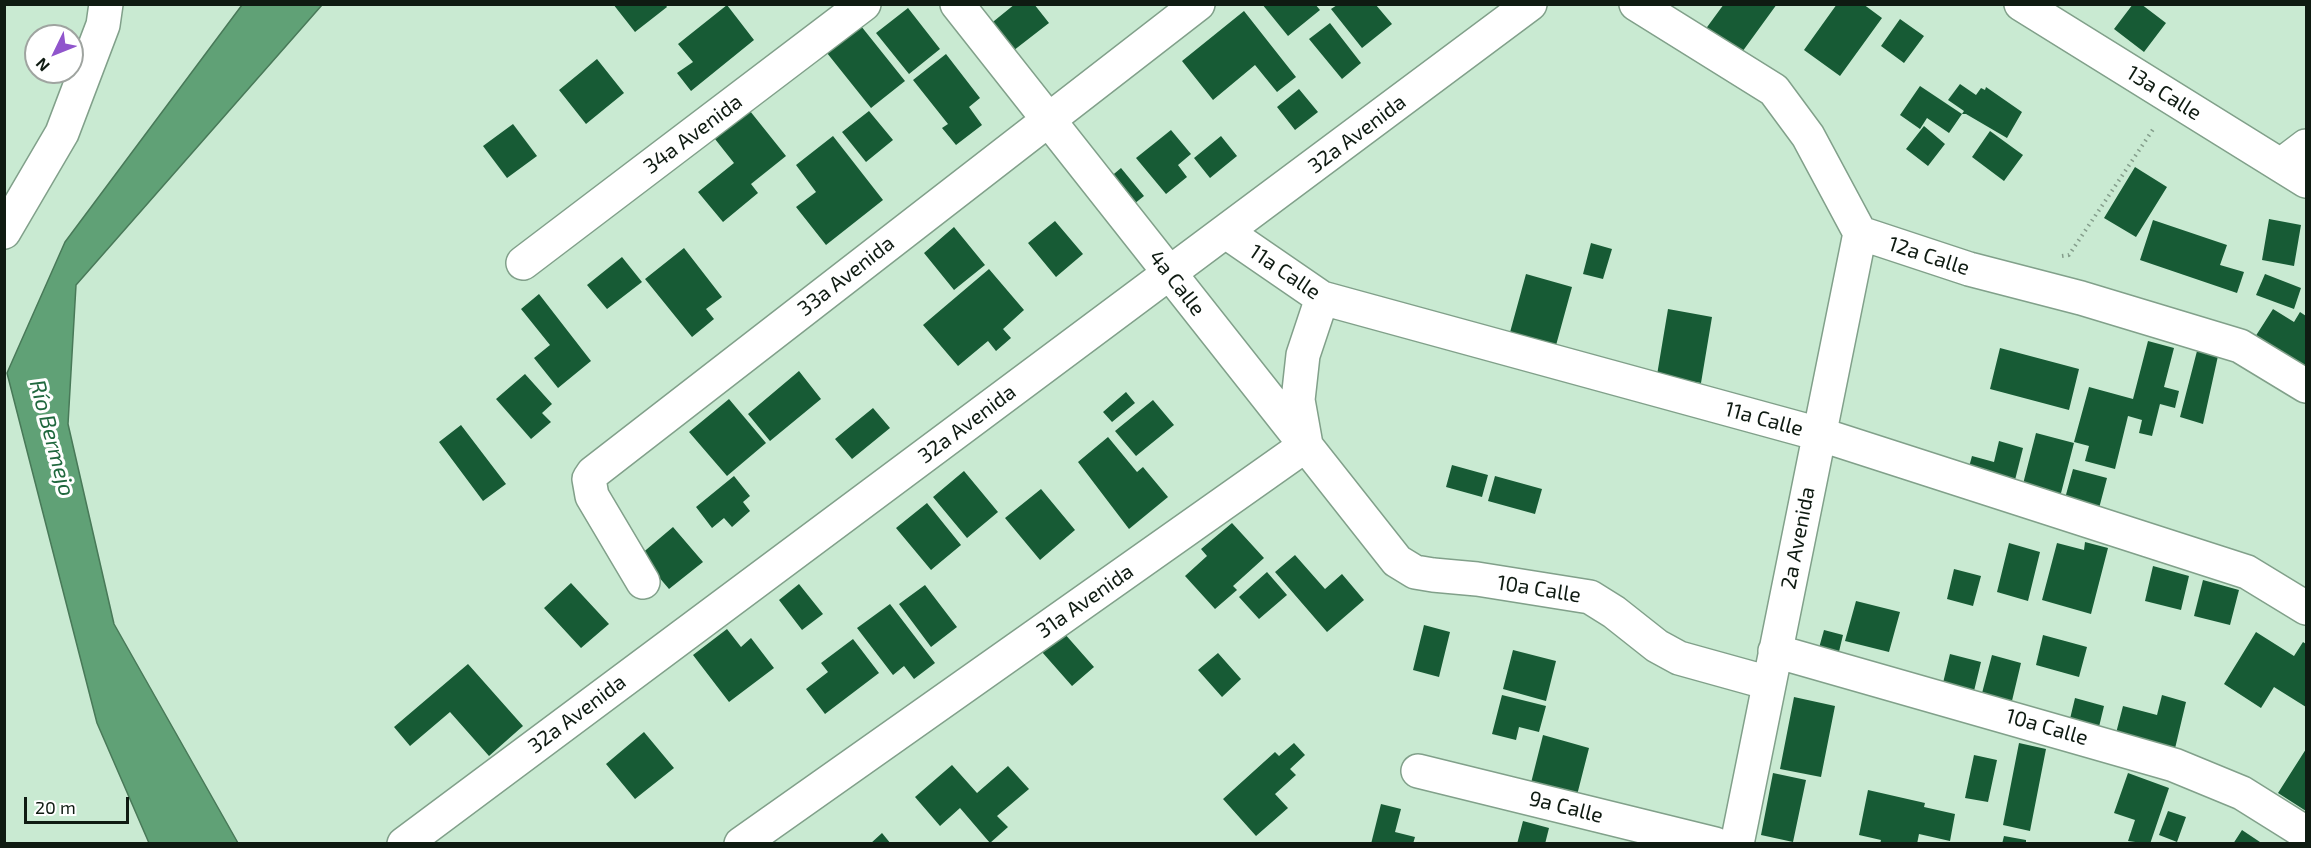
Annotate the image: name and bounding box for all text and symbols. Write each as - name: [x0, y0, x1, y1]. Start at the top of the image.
- north arrow: [24, 24, 84, 84]
- text: N: [31, 55, 53, 76]
- street label: 13a Calle: [2122, 60, 2206, 126]
- street label: 34a Avenida: [639, 89, 747, 179]
- street label: 32a Avenida: [1303, 89, 1411, 179]
- street label: 33a Avenida: [793, 231, 899, 321]
- street label: 12a Calle: [1885, 231, 1973, 281]
- street label: 11a Calle: [1245, 239, 1325, 305]
- street label: 4a Calle: [1144, 245, 1210, 321]
- water label: Río Bermejo: [24, 377, 80, 499]
- street label: 32a Avenida: [913, 379, 1021, 469]
- street label: 11a Calle: [1722, 396, 1806, 442]
- street label: 2a Avenida: [1776, 485, 1820, 591]
- street label: 31a Avenida: [1032, 559, 1138, 643]
- street label: 10a Calle: [1495, 570, 1583, 608]
- street label: 32a Avenida: [523, 669, 631, 759]
- street label: 10a Calle: [2003, 703, 2091, 751]
- scale bar: [27, 785, 132, 823]
- street label: 9a Calle: [1526, 786, 1606, 828]
- text: 20 m: [35, 796, 76, 818]

